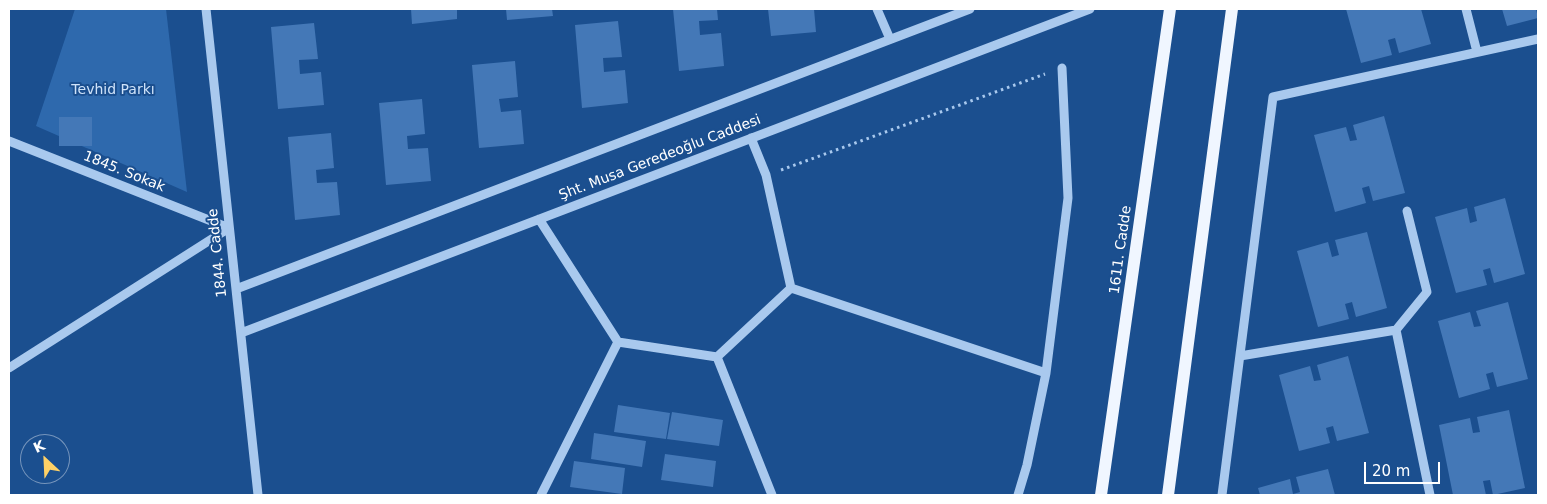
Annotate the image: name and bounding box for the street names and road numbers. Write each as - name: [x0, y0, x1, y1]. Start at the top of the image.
- street label: Şht. Musa Geredeoğlu Caddesi: [557, 112, 763, 204]
- street label: 1845. Sokak: [81, 148, 167, 196]
- street label: 1611. Cadde: [1106, 205, 1136, 295]
- street label: 1844. Cadde: [205, 208, 231, 298]

